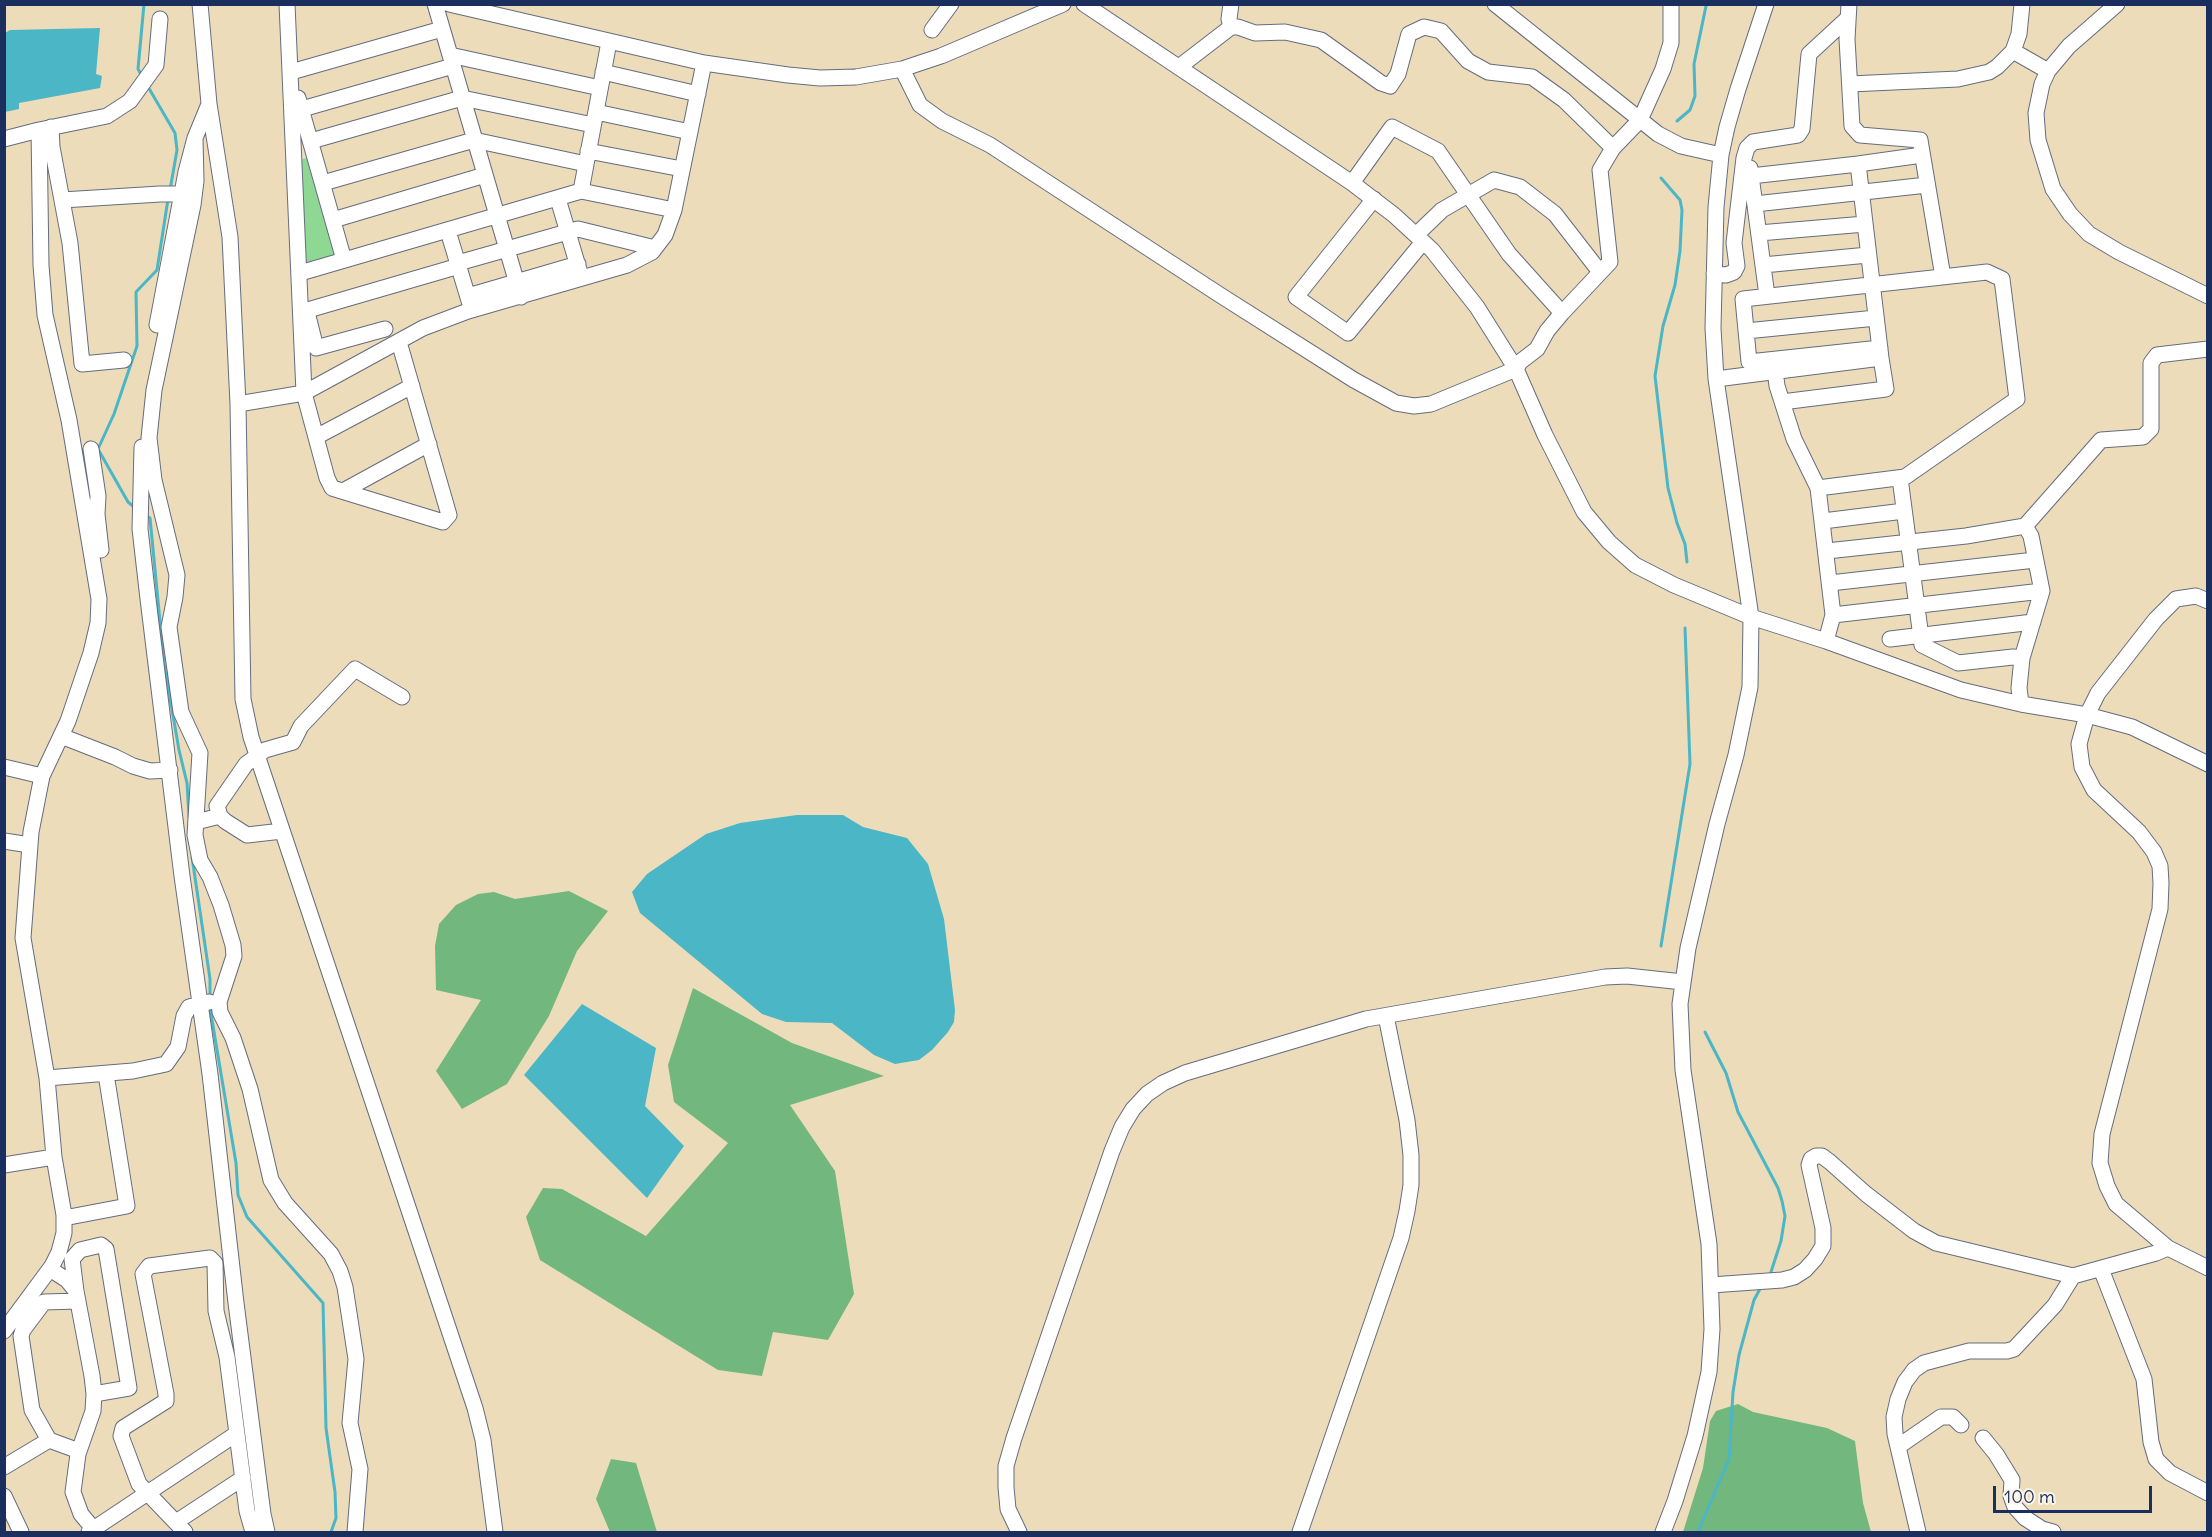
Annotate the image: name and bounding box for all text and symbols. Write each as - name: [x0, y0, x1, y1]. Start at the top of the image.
- scale bar: [1996, 1474, 2155, 1512]
- text: 100 m: [2004, 1485, 2055, 1508]

